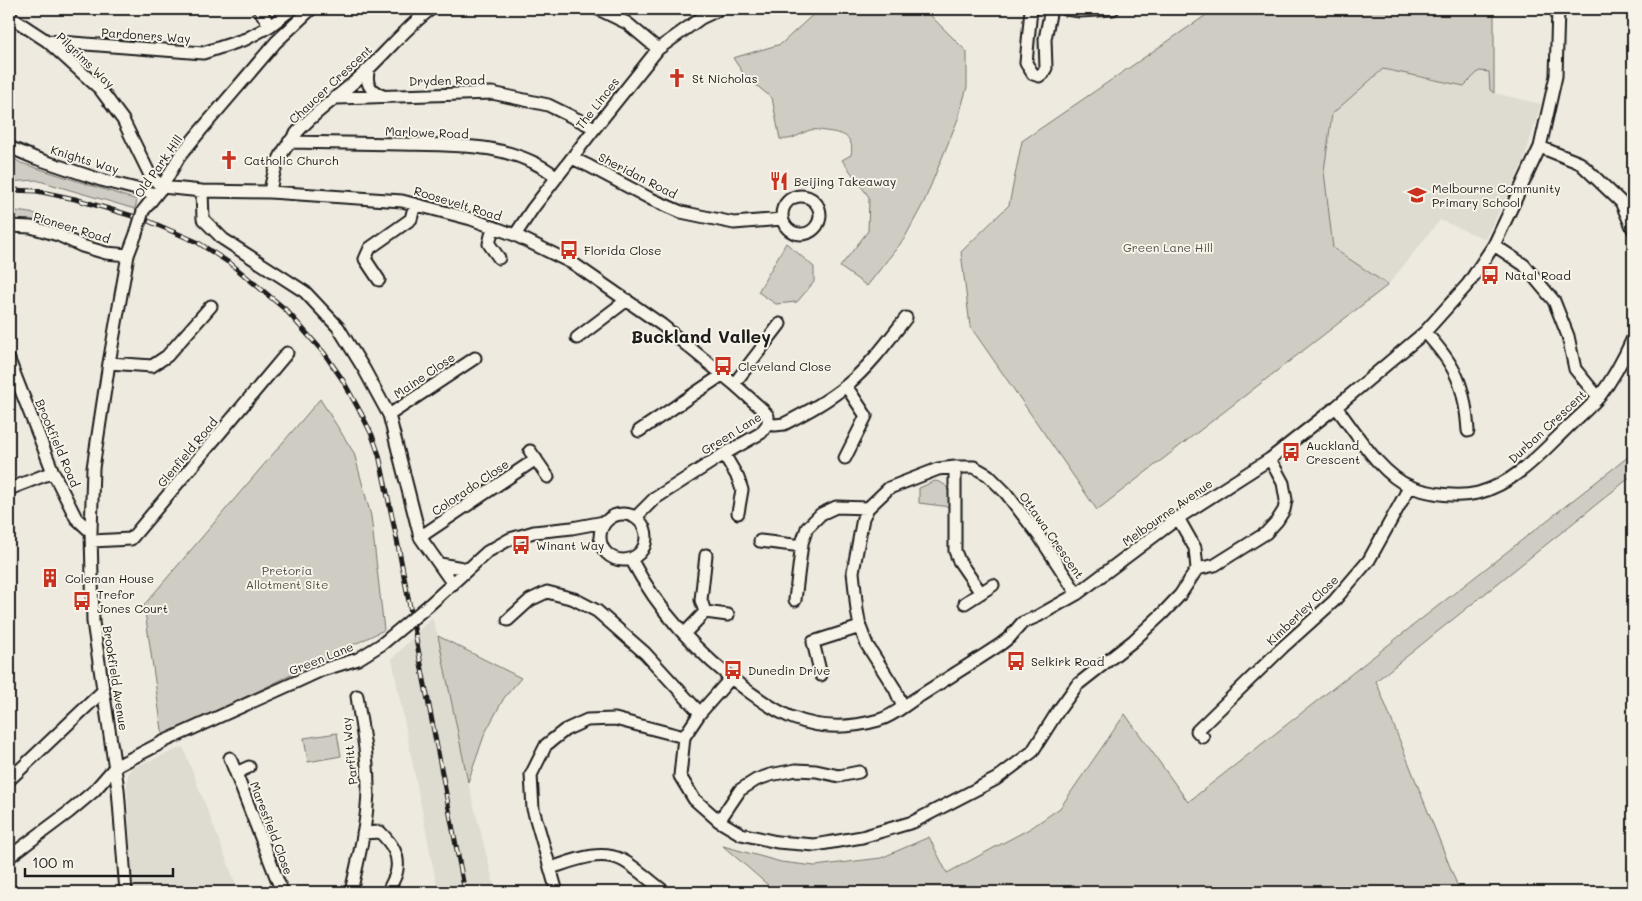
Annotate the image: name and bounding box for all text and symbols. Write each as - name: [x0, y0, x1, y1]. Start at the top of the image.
- street label: Pardoners Way: [101, 24, 191, 46]
- street label: Pilgrims Way: [54, 28, 118, 92]
- street label: Chaucer Crescent: [285, 41, 375, 127]
- church icon: St Nicholas: [666, 67, 688, 89]
- place label: St Nicholas: [692, 70, 758, 86]
- street label: Dryden Road: [409, 71, 485, 89]
- street label: The Linces: [572, 74, 622, 132]
- street label: Marlowe Road: [385, 123, 469, 141]
- street label: Old Park Hill: [130, 131, 186, 201]
- street label: Knights Way: [49, 141, 121, 177]
- street label: Sheridan Road: [596, 148, 680, 202]
- church icon: Catholic Church: [218, 149, 240, 171]
- place label: Catholic Church: [244, 152, 339, 168]
- restaurant icon: Beijing Takeaway: [768, 170, 790, 192]
- place label: Beijing Takeaway: [794, 173, 896, 189]
- place label: Melbourne Community Primary School: [1432, 180, 1561, 210]
- street label: Roosevelt Road: [412, 182, 504, 224]
- school or university icon: Melbourne Community Primary School: [1406, 184, 1428, 206]
- street label: Pioneer Road: [32, 208, 113, 246]
- bus stop icon: Florida Close: [558, 239, 580, 261]
- park label: Green Lane Hill: [1123, 239, 1213, 255]
- place label: Florida Close: [584, 242, 661, 258]
- bus stop icon: Natal Road: [1479, 264, 1501, 286]
- place label: Natal Road: [1505, 267, 1571, 283]
- district label: Buckland Valley: [631, 324, 771, 348]
- street label: Maine Close: [390, 349, 458, 401]
- bus stop icon: Cleveland Close: [712, 355, 734, 377]
- place label: Cleveland Close: [738, 358, 831, 374]
- street label: Durban Crescent: [1505, 386, 1589, 466]
- street label: Brookfield Road: [32, 397, 84, 490]
- street label: Green Lane: [698, 408, 764, 458]
- street label: Glenfield Road: [153, 414, 221, 490]
- place label: Auckland Crescent: [1306, 437, 1360, 467]
- bus stop icon: Auckland Crescent: [1280, 441, 1302, 463]
- street label: Colorado Close: [428, 455, 512, 519]
- street label: Melbourne Avenue: [1119, 475, 1215, 549]
- street label: Ottawa Crescent: [1016, 488, 1088, 582]
- bus stop icon: Winant Way: [510, 534, 532, 556]
- place label: Winant Way: [536, 537, 604, 553]
- park label: Pretoria Allotment Site: [246, 562, 328, 592]
- building icon: Coleman House: [39, 567, 61, 589]
- place label: Coleman House: [65, 570, 154, 586]
- street label: Kimberley Close: [1263, 572, 1341, 648]
- place label: Trefor Jones Court: [97, 586, 168, 616]
- bus stop icon: Trefor Jones Court: [71, 590, 93, 612]
- street label: Brookfield Avenue: [100, 624, 132, 732]
- street label: Green Lane: [286, 638, 356, 678]
- bus stop icon: Selkirk Road: [1005, 650, 1027, 672]
- place label: Selkirk Road: [1031, 653, 1105, 669]
- bus stop icon: Dunedin Drive: [722, 659, 744, 681]
- place label: Dunedin Drive: [748, 662, 830, 678]
- street label: Parfitt Way: [337, 716, 361, 786]
- street label: Maresfield Close: [247, 779, 297, 877]
- scale bar: [25, 846, 172, 878]
- text: 100 m: [32, 852, 74, 872]

